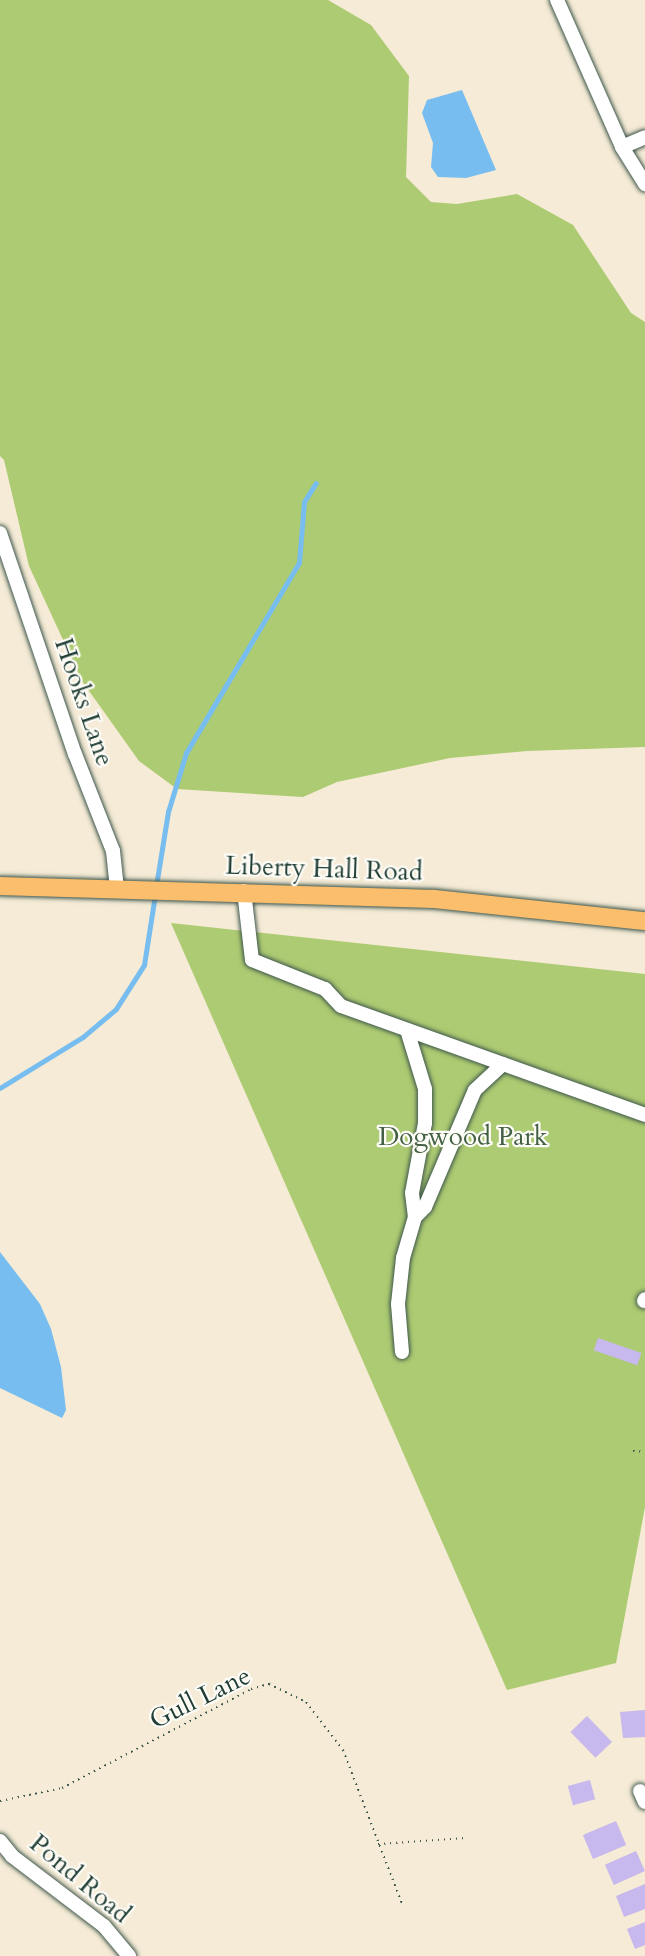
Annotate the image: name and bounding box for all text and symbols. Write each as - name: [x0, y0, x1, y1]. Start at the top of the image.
- street label: Hooks Lane: [48, 634, 120, 770]
- street label: Liberty Hall Road: [225, 850, 423, 888]
- park label: Dogwood Park: [378, 1121, 548, 1153]
- street label: Gull Lane: [144, 1660, 256, 1736]
- street label: Pond Road: [23, 1828, 137, 1930]

